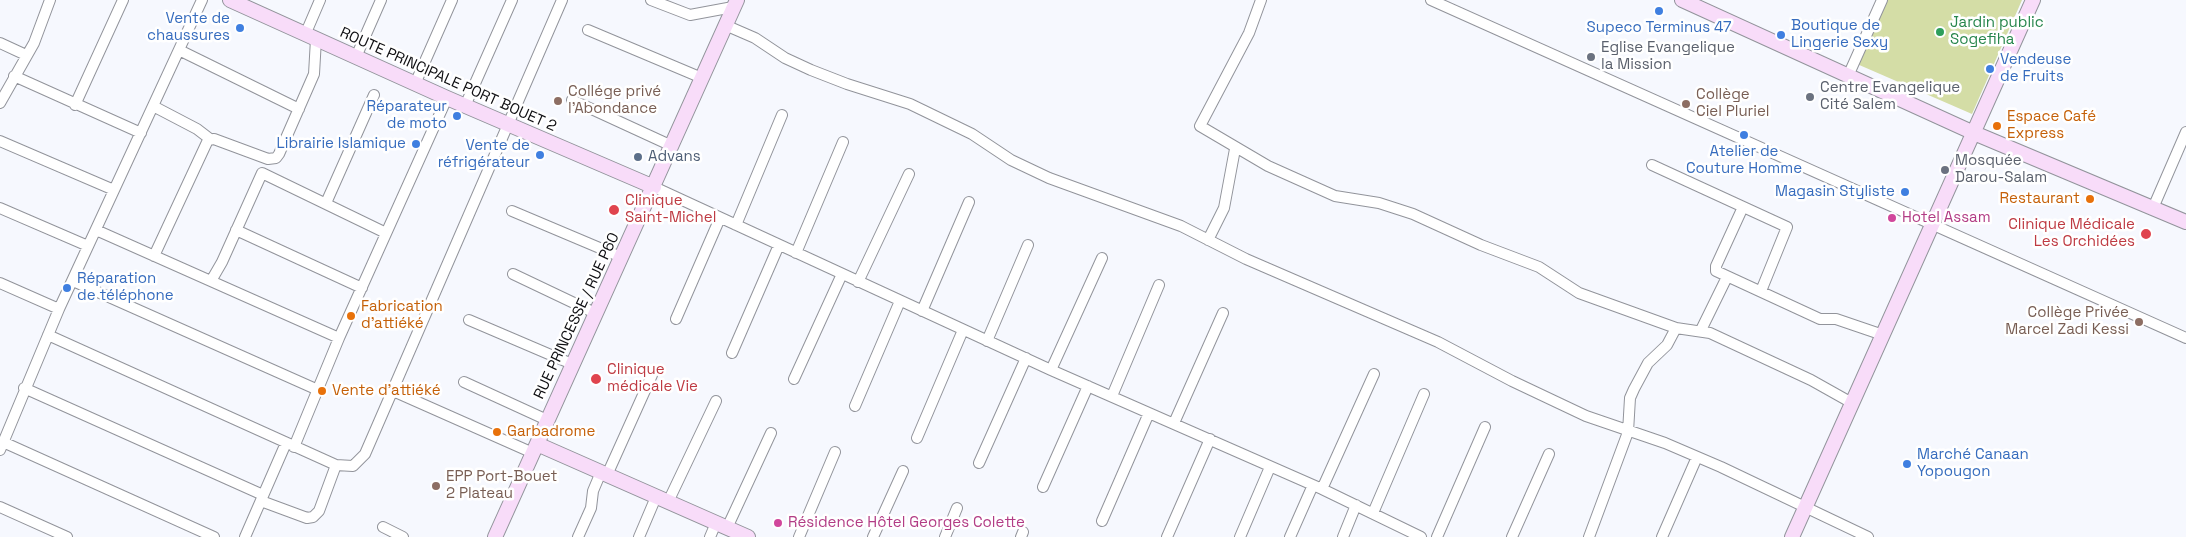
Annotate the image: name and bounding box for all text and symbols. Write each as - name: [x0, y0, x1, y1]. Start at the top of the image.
- marker: Supeco Terminus 47: [1653, 5, 1665, 17]
- place label: Vente de chaussures: [147, 10, 230, 45]
- place label: Jardin public Sogefiha: [1950, 14, 2044, 49]
- place label: Boutique de Lingerie Sexy: [1791, 17, 1888, 52]
- place label: Supeco Terminus 47: [1587, 19, 1731, 37]
- marker: Vente de chaussures: [234, 22, 246, 34]
- street label: ROUTE PRINCIPALE PORT BOUET 2: [337, 24, 559, 136]
- marker: Jardin public Sogefiha: [1934, 26, 1946, 38]
- marker: Boutique de Lingerie Sexy: [1775, 29, 1787, 41]
- place label: Eglise Evangelique la Mission: [1601, 39, 1735, 74]
- marker: Eglise Evangelique la Mission: [1585, 51, 1597, 63]
- place label: Vendeuse de Fruits: [2000, 51, 2071, 86]
- marker: Vendeuse de Fruits: [1984, 63, 1996, 75]
- place label: Centre Evangelique Cité Salem: [1820, 79, 1960, 114]
- place label: Collége privé l'Abondance: [568, 83, 661, 118]
- place label: Collège Ciel Pluriel: [1696, 86, 1769, 121]
- marker: Centre Evangelique Cité Salem: [1804, 91, 1816, 103]
- marker: Collége privé l'Abondance: [552, 95, 564, 107]
- place label: Réparateur de moto: [366, 98, 447, 133]
- marker: Collège Ciel Pluriel: [1680, 98, 1692, 110]
- place label: Espace Café Express: [2007, 108, 2096, 143]
- marker: Réparateur de moto: [451, 110, 463, 122]
- marker: Espace Café Express: [1991, 120, 2003, 132]
- marker: Atelier de Couture Homme: [1738, 129, 1750, 141]
- place label: Librairie Islamique: [277, 135, 406, 153]
- place label: Vente de réfrigérateur: [438, 137, 530, 172]
- marker: Librairie Islamique: [410, 138, 422, 150]
- place label: Atelier de Couture Homme: [1686, 143, 1802, 178]
- place label: Advans: [648, 148, 701, 166]
- marker: Vente de réfrigérateur: [534, 149, 546, 161]
- marker: Advans: [632, 151, 644, 163]
- place label: Mosquée Darou-Salam: [1955, 152, 2047, 187]
- marker: Mosquée Darou-Salam: [1939, 164, 1951, 176]
- place label: Magasin Styliste: [1775, 183, 1895, 201]
- marker: Magasin Styliste: [1899, 186, 1911, 198]
- place label: Restaurant: [2000, 190, 2080, 208]
- place label: Clinique Saint-Michel: [625, 192, 716, 227]
- marker: Restaurant: [2084, 193, 2096, 205]
- marker: Clinique Saint-Michel: [607, 203, 621, 217]
- place label: Hotel Assam: [1902, 209, 1991, 227]
- marker: Hotel Assam: [1886, 212, 1898, 224]
- place label: Clinique Médicale Les Orchidées: [2008, 216, 2135, 251]
- marker: Clinique Médicale Les Orchidées: [2139, 227, 2153, 241]
- street label: RUE PRINCESSE / RUE P60: [530, 230, 624, 402]
- place label: Réparation de téléphone: [77, 270, 174, 305]
- marker: Réparation de téléphone: [61, 282, 73, 294]
- place label: Fabrication d'attiéké: [361, 298, 443, 333]
- place label: Collège Privée Marcel Zadi Kessi: [2005, 304, 2129, 339]
- marker: Fabrication d'attiéké: [345, 310, 357, 322]
- marker: Collège Privée Marcel Zadi Kessi: [2133, 316, 2145, 328]
- place label: Clinique médicale Vie: [607, 361, 698, 396]
- marker: Clinique médicale Vie: [589, 372, 603, 386]
- place label: Vente d'attiéké: [332, 382, 441, 400]
- marker: Vente d'attiéké: [316, 385, 328, 397]
- place label: Garbadrome: [507, 423, 595, 441]
- marker: Garbadrome: [491, 426, 503, 438]
- place label: Marché Canaan Yopougon: [1917, 446, 2029, 481]
- marker: Marché Canaan Yopougon: [1901, 458, 1913, 470]
- place label: EPP Port-Bouet 2 Plateau: [446, 468, 557, 503]
- marker: EPP Port-Bouet 2 Plateau: [430, 480, 442, 492]
- place label: Résidence Hôtel Georges Colette: [788, 514, 1025, 532]
- marker: Résidence Hôtel Georges Colette: [772, 517, 784, 529]

